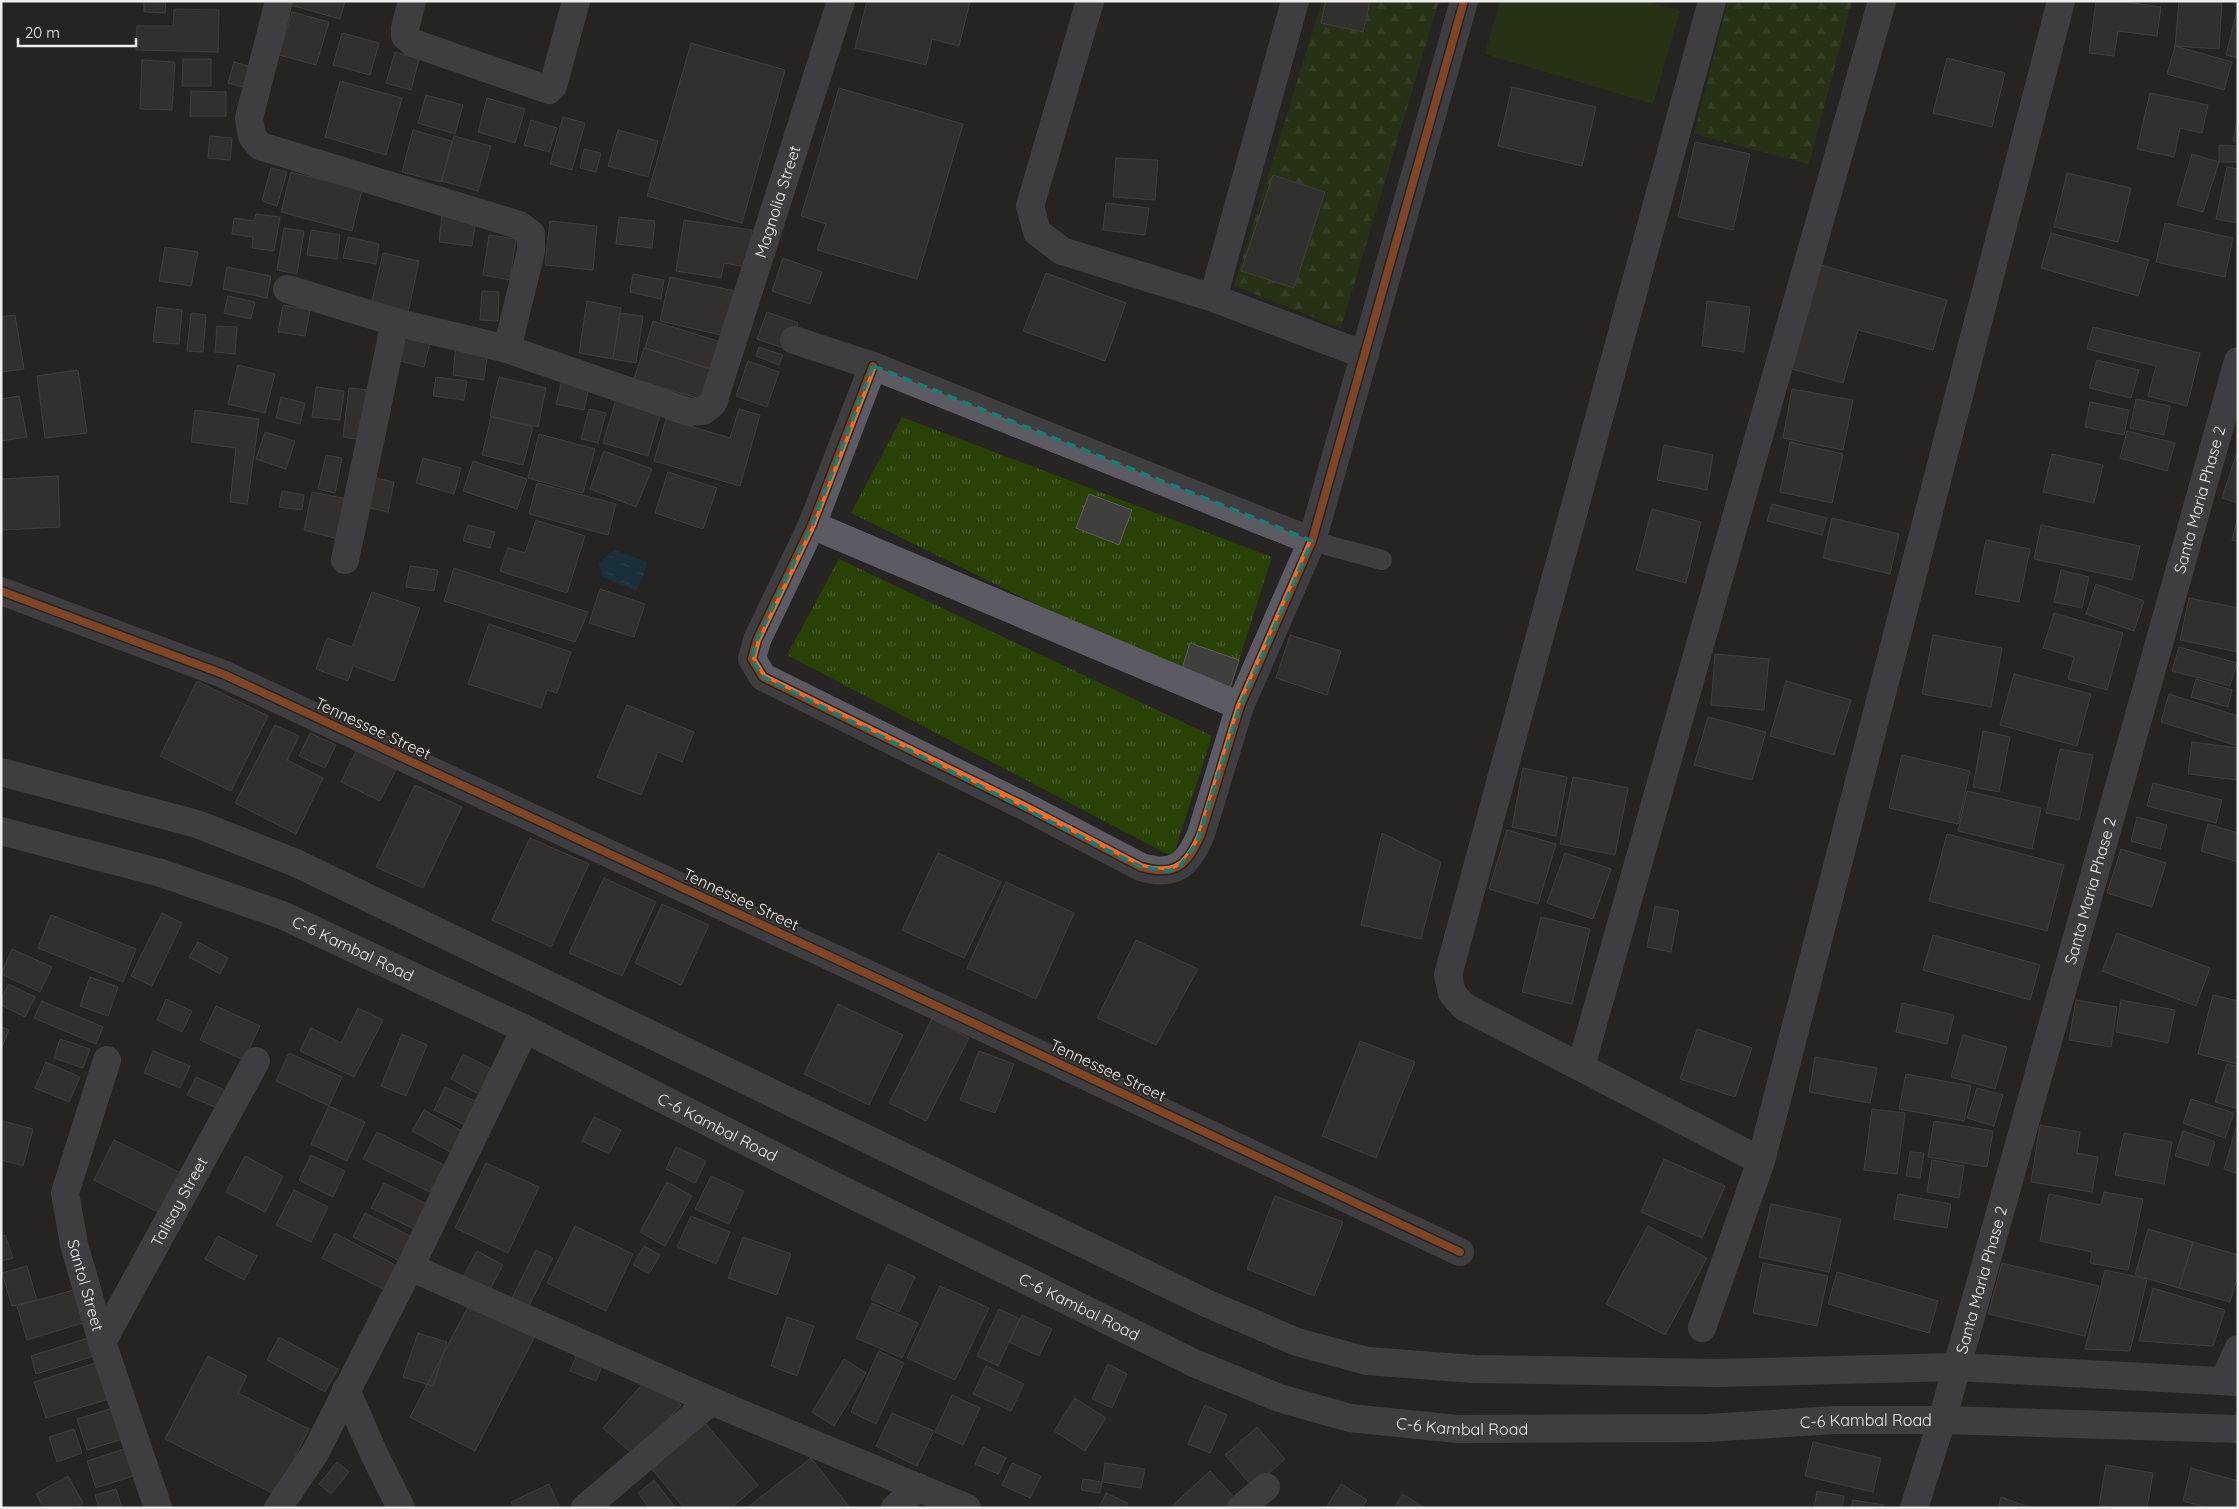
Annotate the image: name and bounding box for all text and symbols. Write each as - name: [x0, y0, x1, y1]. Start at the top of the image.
- scale bar: [18, 15, 135, 47]
- text: 20 m: [25, 23, 60, 42]
- street label: Magnolia Street: [750, 143, 804, 260]
- street label: Santa Maria Phase 2: [2169, 423, 2229, 576]
- street label: Tennessee Street: [312, 692, 434, 764]
- street label: Santa Maria Phase 2: [2060, 815, 2120, 967]
- street label: Tennessee Street: [680, 863, 802, 935]
- street label: C-6 Kambal Road: [289, 911, 417, 985]
- street label: Tennessee Street: [1047, 1034, 1169, 1106]
- street label: C-6 Kambal Road: [654, 1088, 781, 1166]
- street label: Talisay Street: [146, 1153, 212, 1250]
- street label: Santa Maria Phase 2: [1951, 1204, 2011, 1356]
- street label: Santol Street: [63, 1238, 108, 1333]
- street label: C-6 Kambal Road: [1016, 1269, 1143, 1345]
- street label: C-6 Kambal Road: [1799, 1410, 1932, 1432]
- street label: C-6 Kambal Road: [1395, 1413, 1528, 1439]

